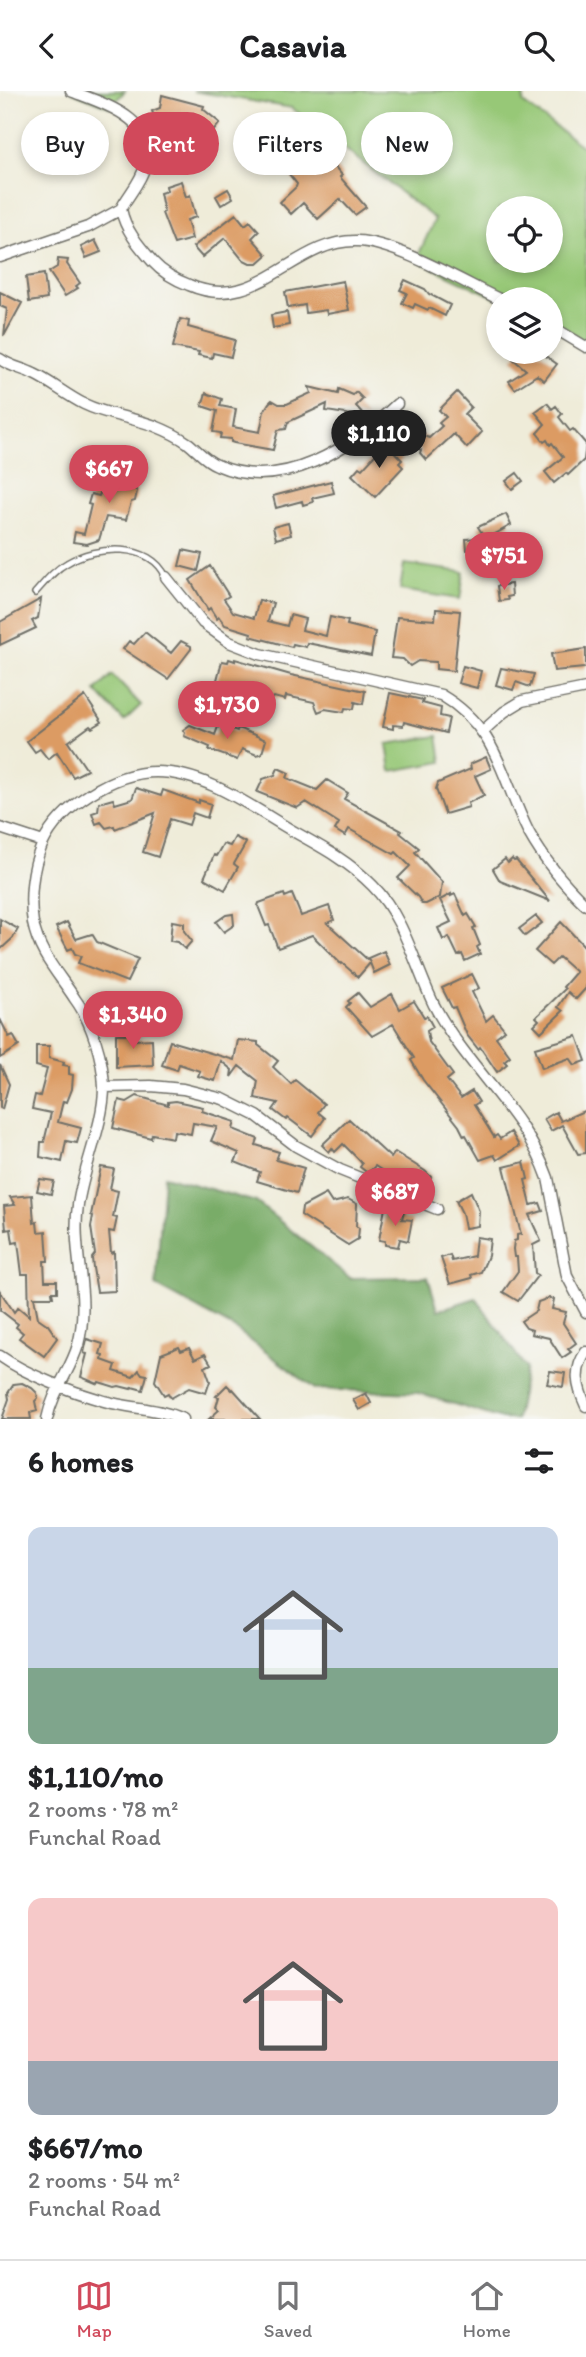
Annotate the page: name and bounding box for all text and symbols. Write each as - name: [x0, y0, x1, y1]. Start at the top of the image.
- icon: back: [28, 27, 66, 65]
- text: Casavia: [240, 27, 346, 65]
- icon: search: [520, 27, 558, 65]
- chip: Buy: [21, 112, 109, 175]
- chip: Rent: [123, 112, 219, 175]
- chip: Filters: [233, 112, 347, 175]
- chip: New: [361, 112, 453, 175]
- map controls: [486, 196, 563, 364]
- button: locate: [486, 196, 563, 273]
- button: layers: [486, 287, 563, 364]
- pin: $1,110: [322, 411, 436, 470]
- text: $1,110: [347, 419, 411, 447]
- pin: $667: [68, 445, 150, 505]
- text: $667: [85, 454, 133, 482]
- pin: $751: [463, 533, 545, 592]
- text: $751: [481, 541, 527, 569]
- pin: $1,730: [170, 681, 284, 741]
- text: $1,730: [194, 690, 260, 718]
- pin: $1,340: [76, 991, 190, 1051]
- text: $1,340: [99, 1000, 167, 1028]
- pin: $687: [354, 1169, 436, 1228]
- text: $687: [371, 1177, 419, 1205]
- icon: filters: [520, 1442, 558, 1480]
- text: 6 homes: [28, 1443, 134, 1480]
- icon: home: [230, 1572, 356, 1698]
- text: $1,110/mo: [28, 1758, 164, 1795]
- text: 2 rooms · 78 m²: [28, 1795, 178, 1823]
- text: Funchal Road: [28, 1823, 161, 1851]
- icon: home: [230, 1943, 356, 2069]
- text: $667/mo: [28, 2129, 143, 2166]
- text: 2 rooms · 54 m²: [28, 2166, 180, 2194]
- text: Funchal Road: [28, 2194, 161, 2222]
- tab: Map: [75, 2277, 113, 2342]
- tab: Saved: [264, 2277, 312, 2342]
- tab: Home: [463, 2277, 511, 2342]

